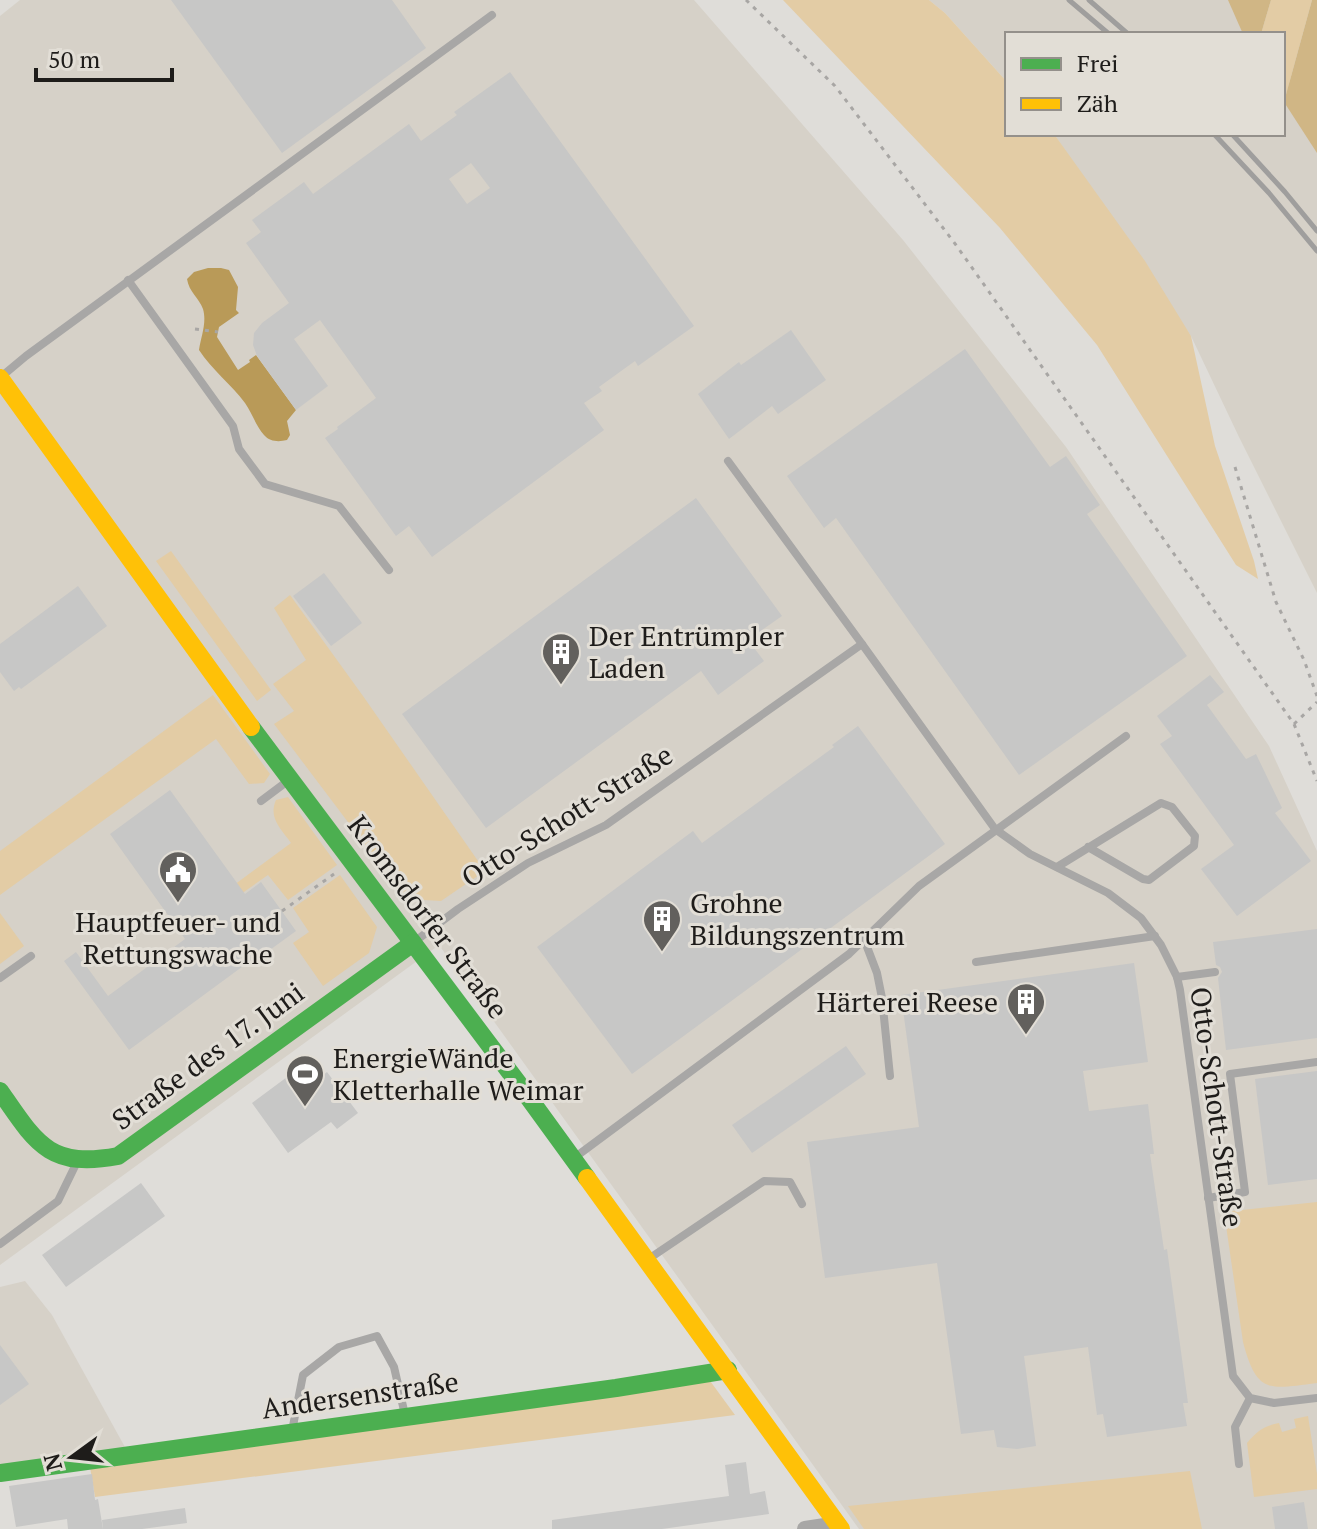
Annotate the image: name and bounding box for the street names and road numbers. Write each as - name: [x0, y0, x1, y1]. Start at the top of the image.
- street label: Otto-Schott-Straße: [454, 736, 679, 895]
- street label: Kromsdorfer Straße: [340, 808, 517, 1026]
- street label: Straße des 17. Juni: [104, 973, 311, 1138]
- street label: Otto-Schott-Straße: [1182, 984, 1253, 1229]
- street label: Andersenstraße: [259, 1362, 461, 1427]

